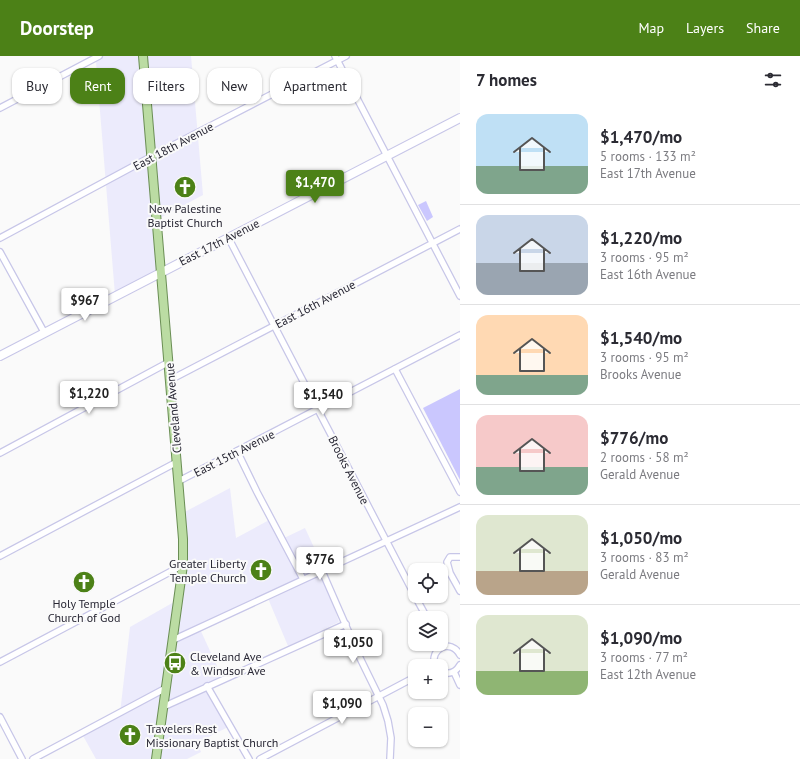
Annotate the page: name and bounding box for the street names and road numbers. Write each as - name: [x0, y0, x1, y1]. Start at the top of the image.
- street label: East 18th Avenue: [130, 119, 216, 173]
- street label: East 17th Avenue: [176, 215, 262, 269]
- street label: East 16th Avenue: [272, 277, 358, 331]
- street label: Cleveland Avenue: [162, 362, 184, 454]
- street label: East 15th Avenue: [191, 426, 277, 480]
- street label: Brooks Avenue: [325, 433, 373, 507]

